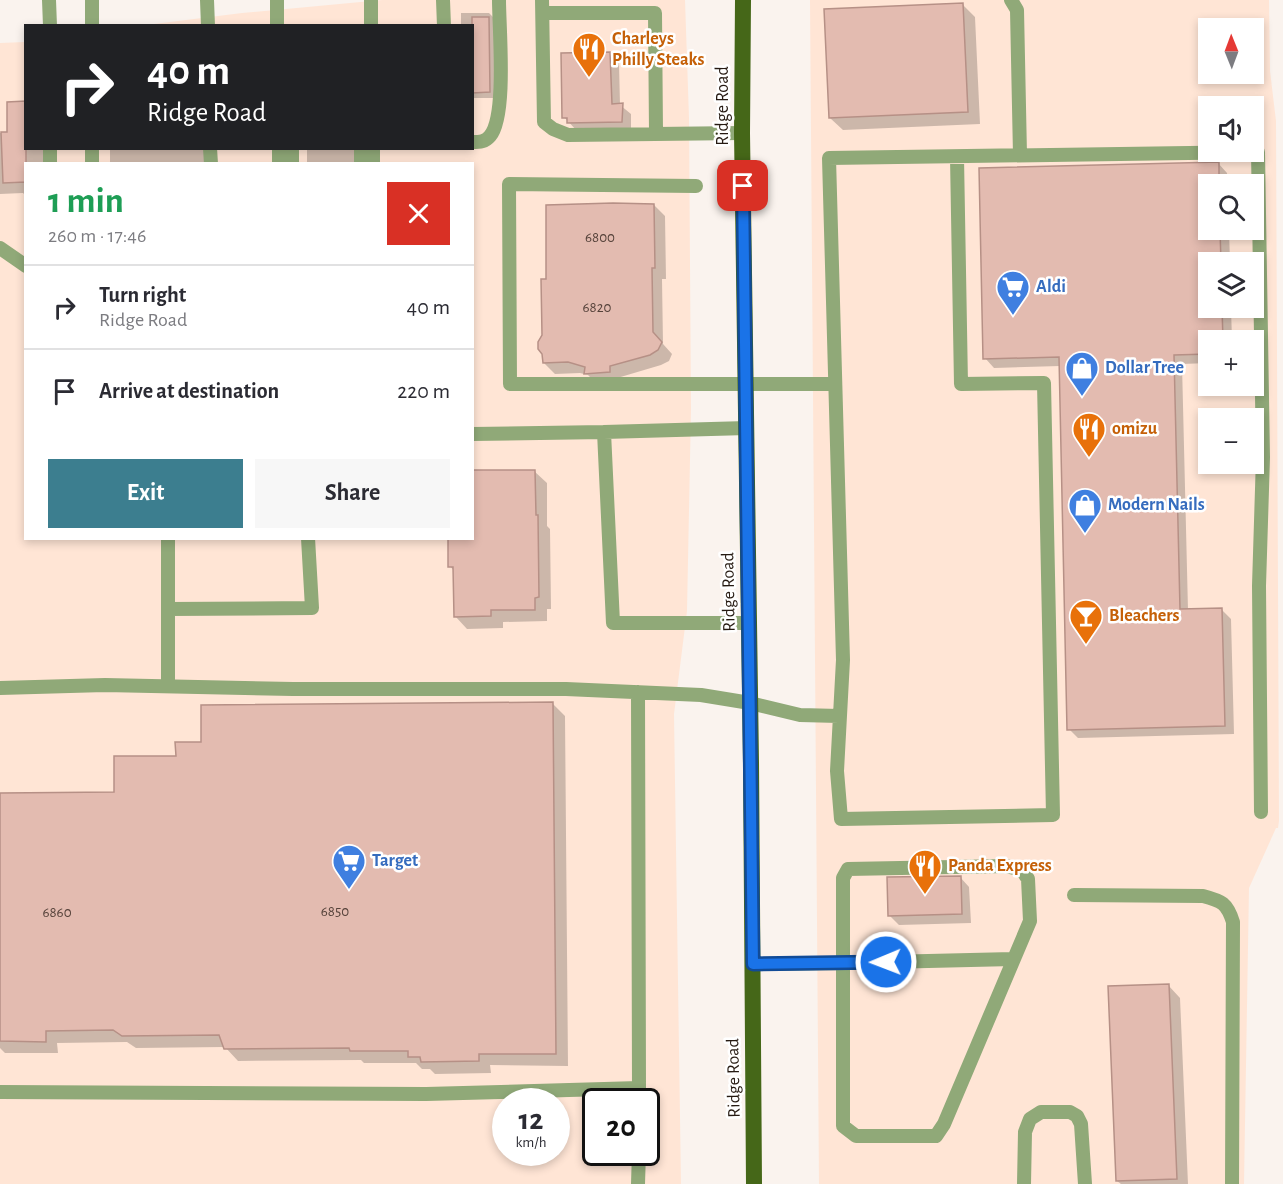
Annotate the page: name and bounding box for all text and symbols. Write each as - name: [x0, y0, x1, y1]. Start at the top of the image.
- north arrow: [1198, 18, 1264, 84]
- map controls: [1198, 18, 1264, 474]
- place label: Charleys Philly Steaks: [612, 30, 704, 69]
- restaurant icon: Charleys Philly Steaks: [571, 31, 607, 78]
- icon: right: [48, 48, 126, 126]
- text: 40 m: [147, 50, 230, 92]
- street label: Ridge Road: [714, 66, 732, 146]
- button: sound: [1198, 96, 1264, 162]
- text: Ridge Road: [147, 99, 266, 126]
- pin: [717, 160, 768, 211]
- icon: arrive: [726, 169, 759, 202]
- button: search: [1198, 174, 1264, 240]
- button: close: [387, 182, 450, 245]
- text: 1 min: [48, 183, 124, 219]
- text: 260 m · 17:46: [48, 226, 146, 246]
- house number: 6800: [585, 230, 615, 245]
- button: layers: [1198, 252, 1264, 318]
- supermarket icon: Aldi: [995, 269, 1031, 316]
- place label: Aldi: [1036, 278, 1066, 296]
- text: Turn right: [99, 284, 186, 306]
- icon: right: [48, 291, 81, 324]
- text: 40 m: [407, 296, 450, 318]
- house number: 6820: [583, 300, 612, 315]
- text: Ridge Road: [99, 310, 187, 330]
- button: +: [1198, 330, 1264, 396]
- shop icon: Dollar Tree: [1064, 350, 1100, 397]
- place label: Dollar Tree: [1105, 359, 1184, 377]
- icon: arrive: [48, 375, 81, 408]
- text: Arrive at destination: [99, 380, 279, 402]
- text: 220 m: [397, 380, 450, 402]
- button: −: [1198, 408, 1264, 474]
- restaurant icon: omizu: [1071, 411, 1107, 458]
- place label: omizu: [1112, 420, 1158, 438]
- button: Exit: [48, 459, 243, 528]
- button: Share: [255, 459, 450, 528]
- shop icon: Modern Nails: [1067, 487, 1103, 534]
- place label: Modern Nails: [1108, 496, 1205, 514]
- street label: Ridge Road: [719, 552, 739, 632]
- bar icon: Bleachers: [1068, 598, 1104, 645]
- place label: Bleachers: [1109, 607, 1180, 625]
- supermarket icon: Target: [331, 843, 367, 890]
- restaurant icon: Panda Express: [907, 848, 943, 895]
- place label: Target: [372, 852, 418, 870]
- place label: Panda Express: [948, 857, 1052, 875]
- house number: 6850: [321, 904, 349, 919]
- house number: 6860: [42, 905, 72, 920]
- position arrow: [854, 930, 918, 994]
- street label: Ridge Road: [724, 1038, 744, 1118]
- speed limit sign: 20: [582, 1088, 660, 1166]
- text: 12: [519, 1105, 543, 1135]
- text: km/h: [516, 1135, 546, 1150]

